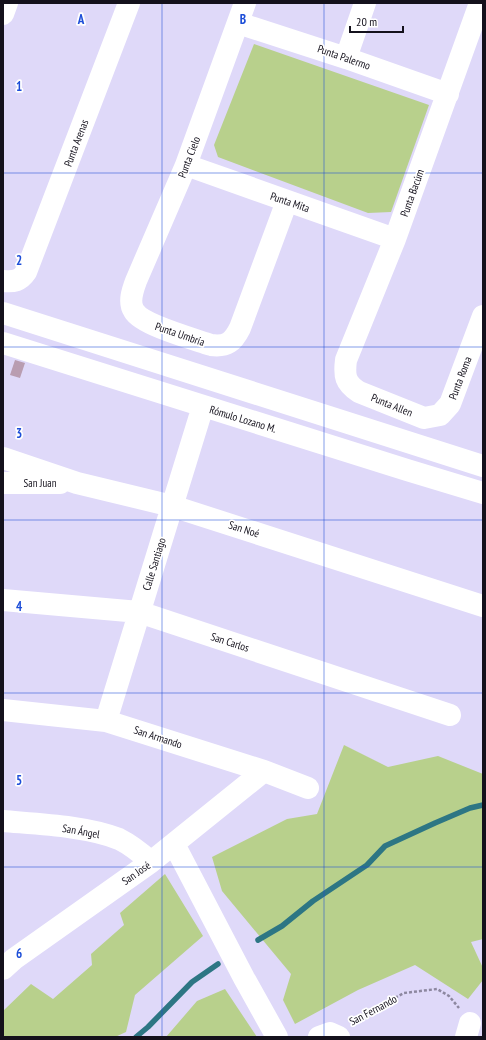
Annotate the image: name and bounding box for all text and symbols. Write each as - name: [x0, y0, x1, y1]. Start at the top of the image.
- scale bar: [350, 8, 403, 34]
- text: A: [77, 11, 85, 28]
- text: B: [240, 11, 246, 28]
- text: 20 m: [356, 14, 377, 29]
- street label: Punta Palermo: [316, 41, 373, 73]
- text: 1: [16, 78, 22, 95]
- street label: Punta Arenas: [61, 117, 91, 169]
- street label: Punta Cielo: [175, 134, 203, 180]
- street label: Punta Bacúm: [397, 167, 427, 219]
- street label: Punta Mita: [268, 189, 312, 215]
- text: 2: [16, 252, 22, 269]
- street label: Punta Umbría: [153, 319, 207, 349]
- street label: Punta Roma: [445, 354, 475, 402]
- street label: Punta Allen: [369, 390, 415, 420]
- street label: Rómulo Lozano M.: [208, 402, 278, 436]
- text: 3: [16, 425, 22, 442]
- street label: San Juan: [24, 476, 57, 490]
- street label: San Noé: [227, 517, 262, 541]
- street label: Calle Santiago: [139, 536, 169, 592]
- text: 4: [16, 598, 23, 615]
- street label: San Carlos: [209, 629, 251, 655]
- street label: San Armando: [132, 723, 184, 751]
- text: 5: [16, 772, 22, 789]
- street label: San Ángel: [61, 821, 101, 841]
- street label: San José: [119, 858, 153, 888]
- text: 6: [16, 945, 22, 962]
- street label: San Fernando: [347, 992, 399, 1028]

